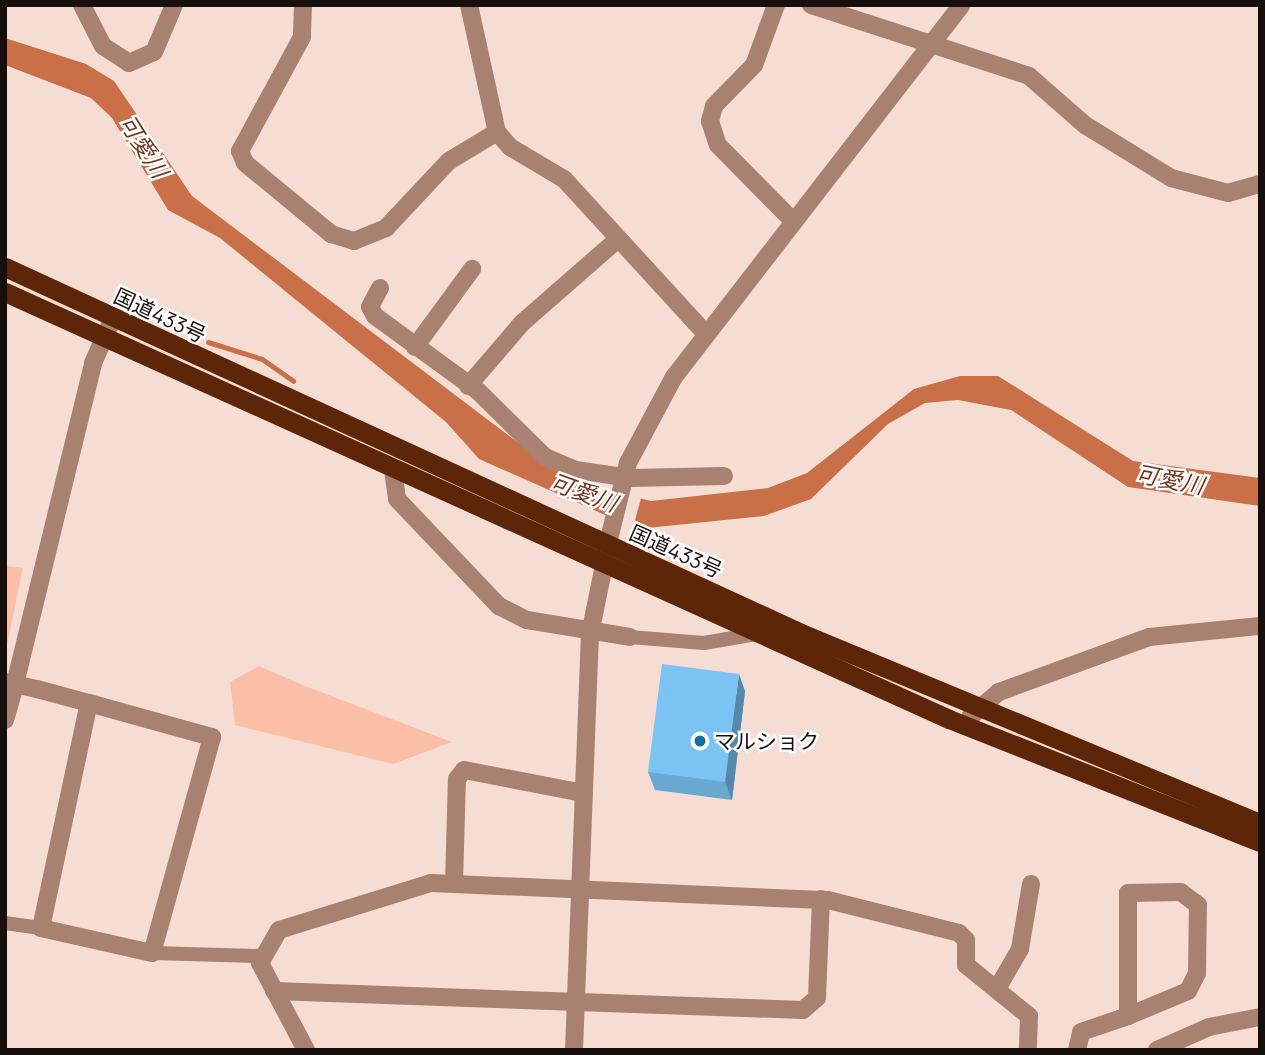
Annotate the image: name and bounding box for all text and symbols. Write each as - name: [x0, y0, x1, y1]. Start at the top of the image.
- water label: 可愛川: [114, 109, 174, 183]
- street label: 国道433号: [110, 283, 210, 347]
- water label: 可愛川: [1134, 459, 1206, 499]
- water label: 可愛川: [547, 467, 621, 517]
- street label: 国道433号: [626, 519, 726, 583]
- place label: マルショク: [714, 728, 819, 754]
- marker: マルショク: [692, 733, 708, 749]

